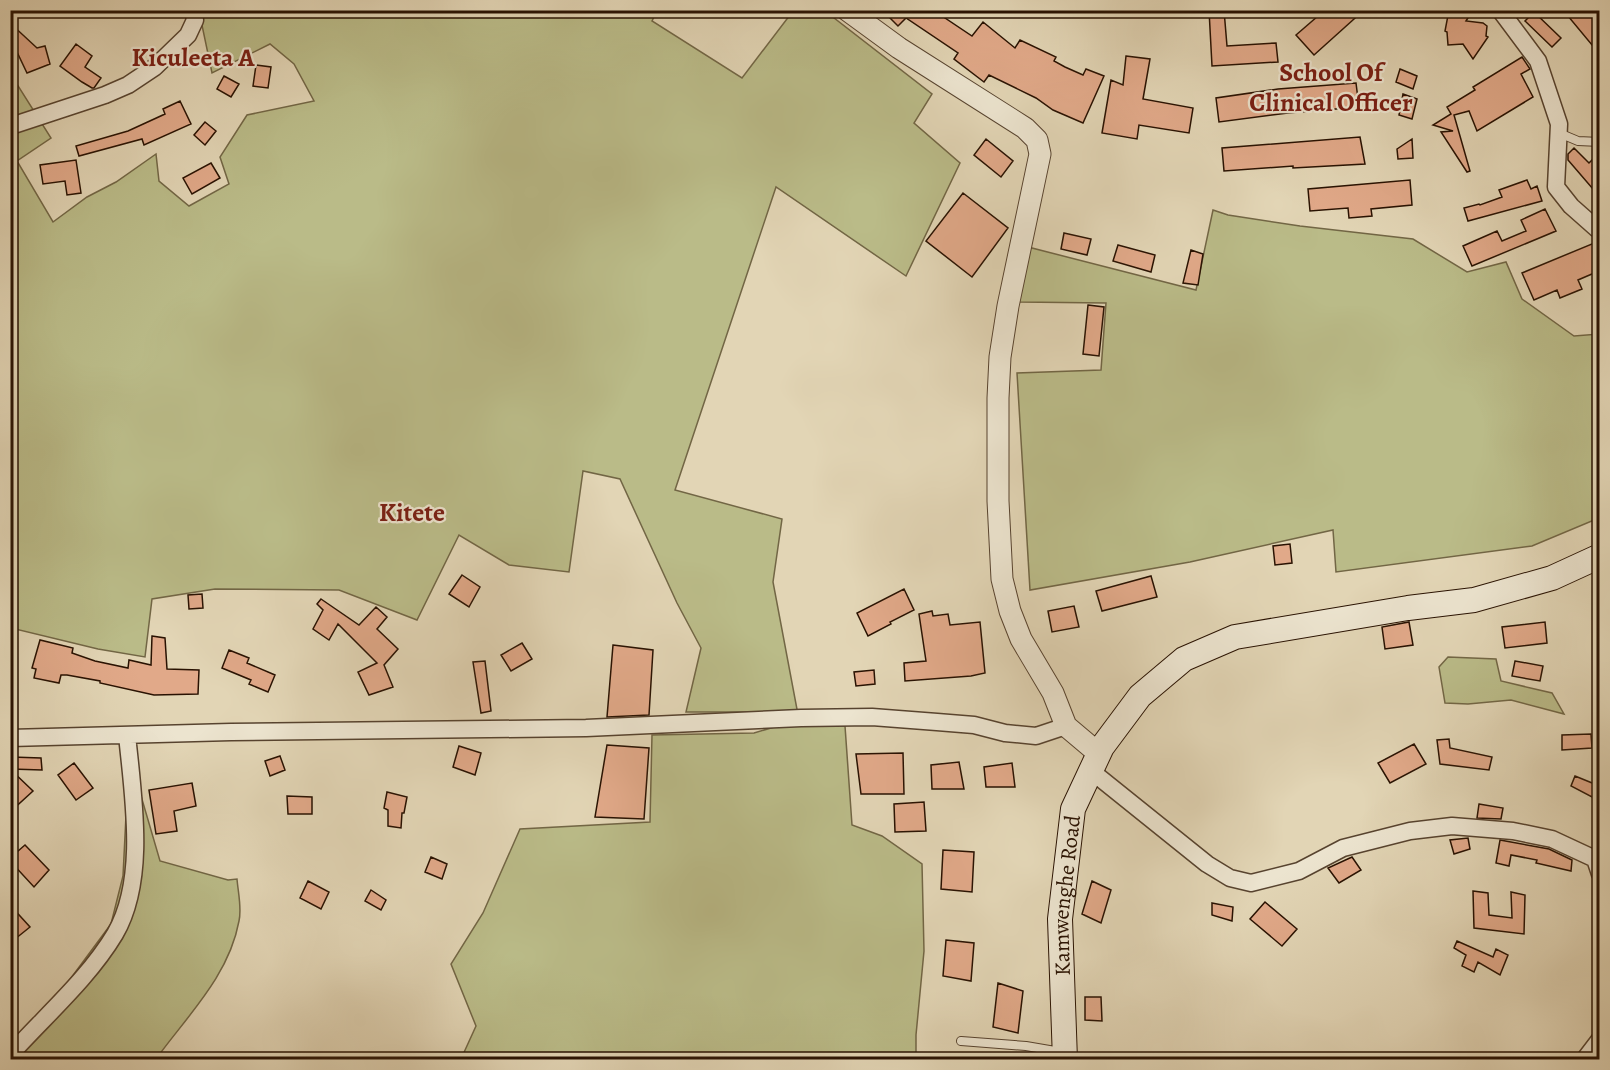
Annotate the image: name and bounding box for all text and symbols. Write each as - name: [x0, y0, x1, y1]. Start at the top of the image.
- district label: Kiculeeta A: [132, 40, 255, 75]
- district label: School Of Clinical Officer: [1249, 55, 1413, 120]
- district label: Kitete: [379, 495, 445, 530]
- street label: Kamwenghe Road: [1046, 813, 1088, 976]

